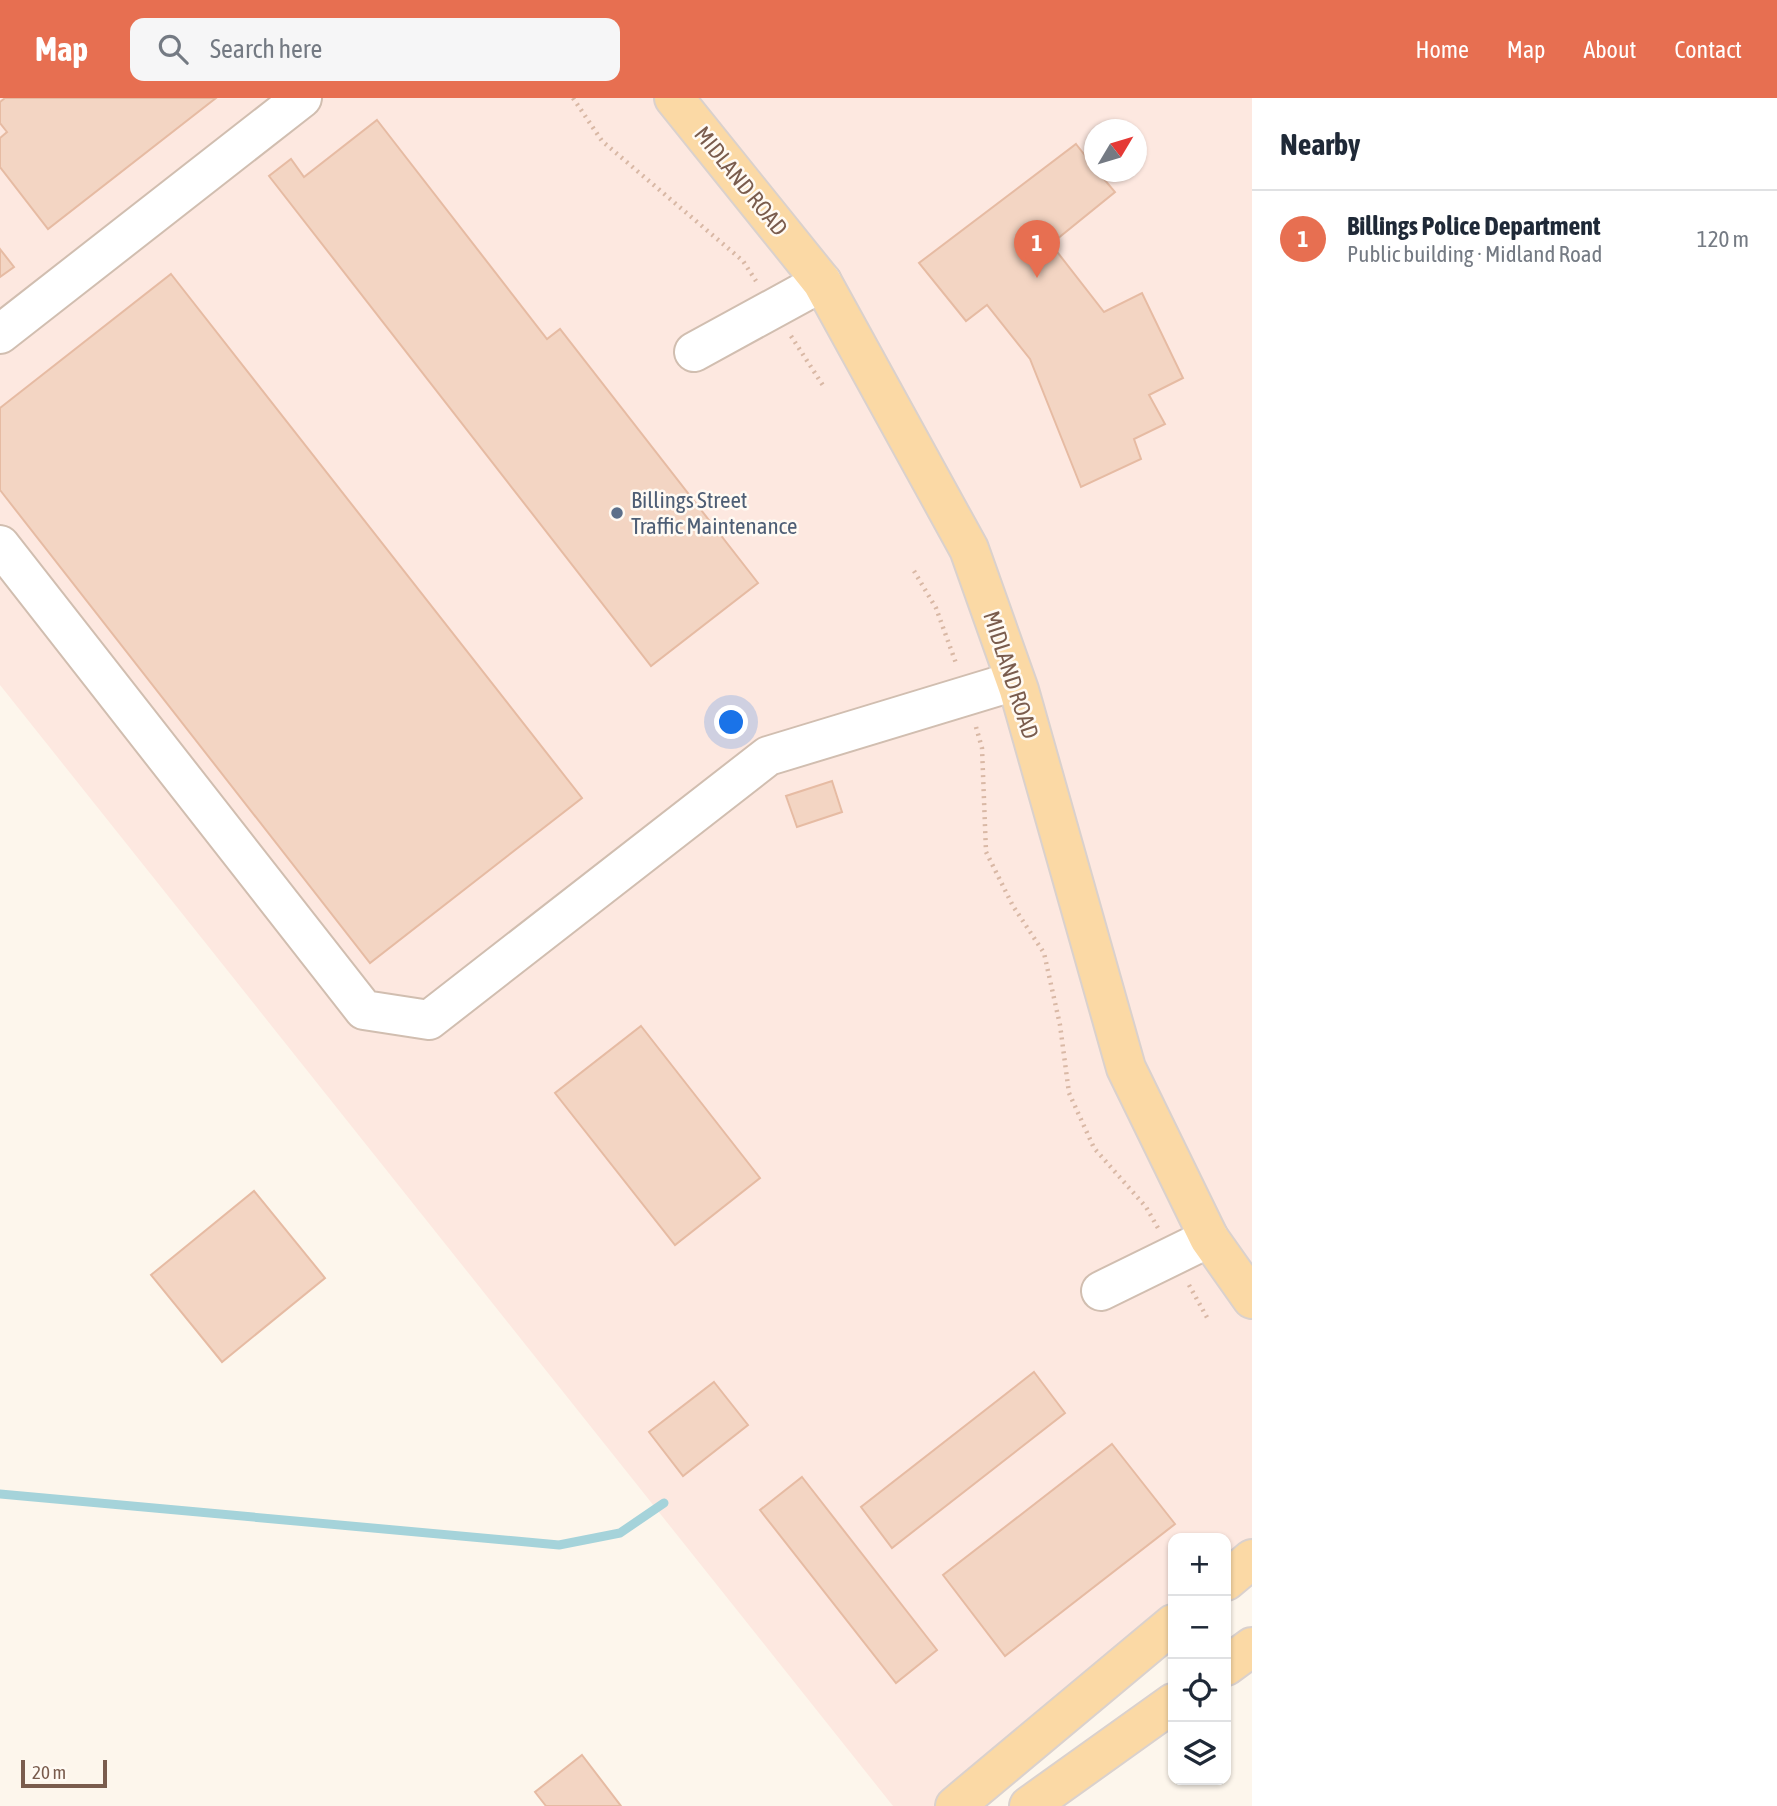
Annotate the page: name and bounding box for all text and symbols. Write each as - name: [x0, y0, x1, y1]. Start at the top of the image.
- search box: [130, 18, 620, 81]
- text: Map: [35, 30, 88, 68]
- icon: search: [154, 30, 192, 68]
- text: Search here: [210, 34, 322, 64]
- text: Home: [1415, 36, 1469, 63]
- text: Map: [1507, 36, 1545, 63]
- text: About: [1583, 36, 1636, 63]
- text: Contact: [1674, 36, 1742, 63]
- north arrow: [1084, 119, 1147, 182]
- street label: MIDLAND ROAD: [689, 121, 793, 241]
- text: Nearby: [1280, 127, 1360, 161]
- text: Billings Police Department: [1347, 211, 1600, 241]
- pin: 1: [1014, 220, 1060, 278]
- text: 1: [1298, 226, 1308, 252]
- text: 120 m: [1697, 226, 1749, 252]
- text: Public building · Midland Road: [1347, 241, 1602, 267]
- place label: Billings Street Traffic Maintenance: [631, 487, 798, 539]
- marker: Billings Street Traffic Maintenance: [609, 505, 625, 521]
- street label: MIDLAND ROAD: [978, 608, 1044, 742]
- your location: [714, 705, 748, 739]
- map controls: [1168, 1533, 1231, 1785]
- button: +: [1168, 1533, 1231, 1596]
- button: −: [1168, 1596, 1231, 1659]
- button: locate: [1168, 1659, 1231, 1722]
- button: layers: [1168, 1722, 1231, 1785]
- scale bar: [21, 1757, 107, 1789]
- text: 20 m: [32, 1761, 66, 1783]

